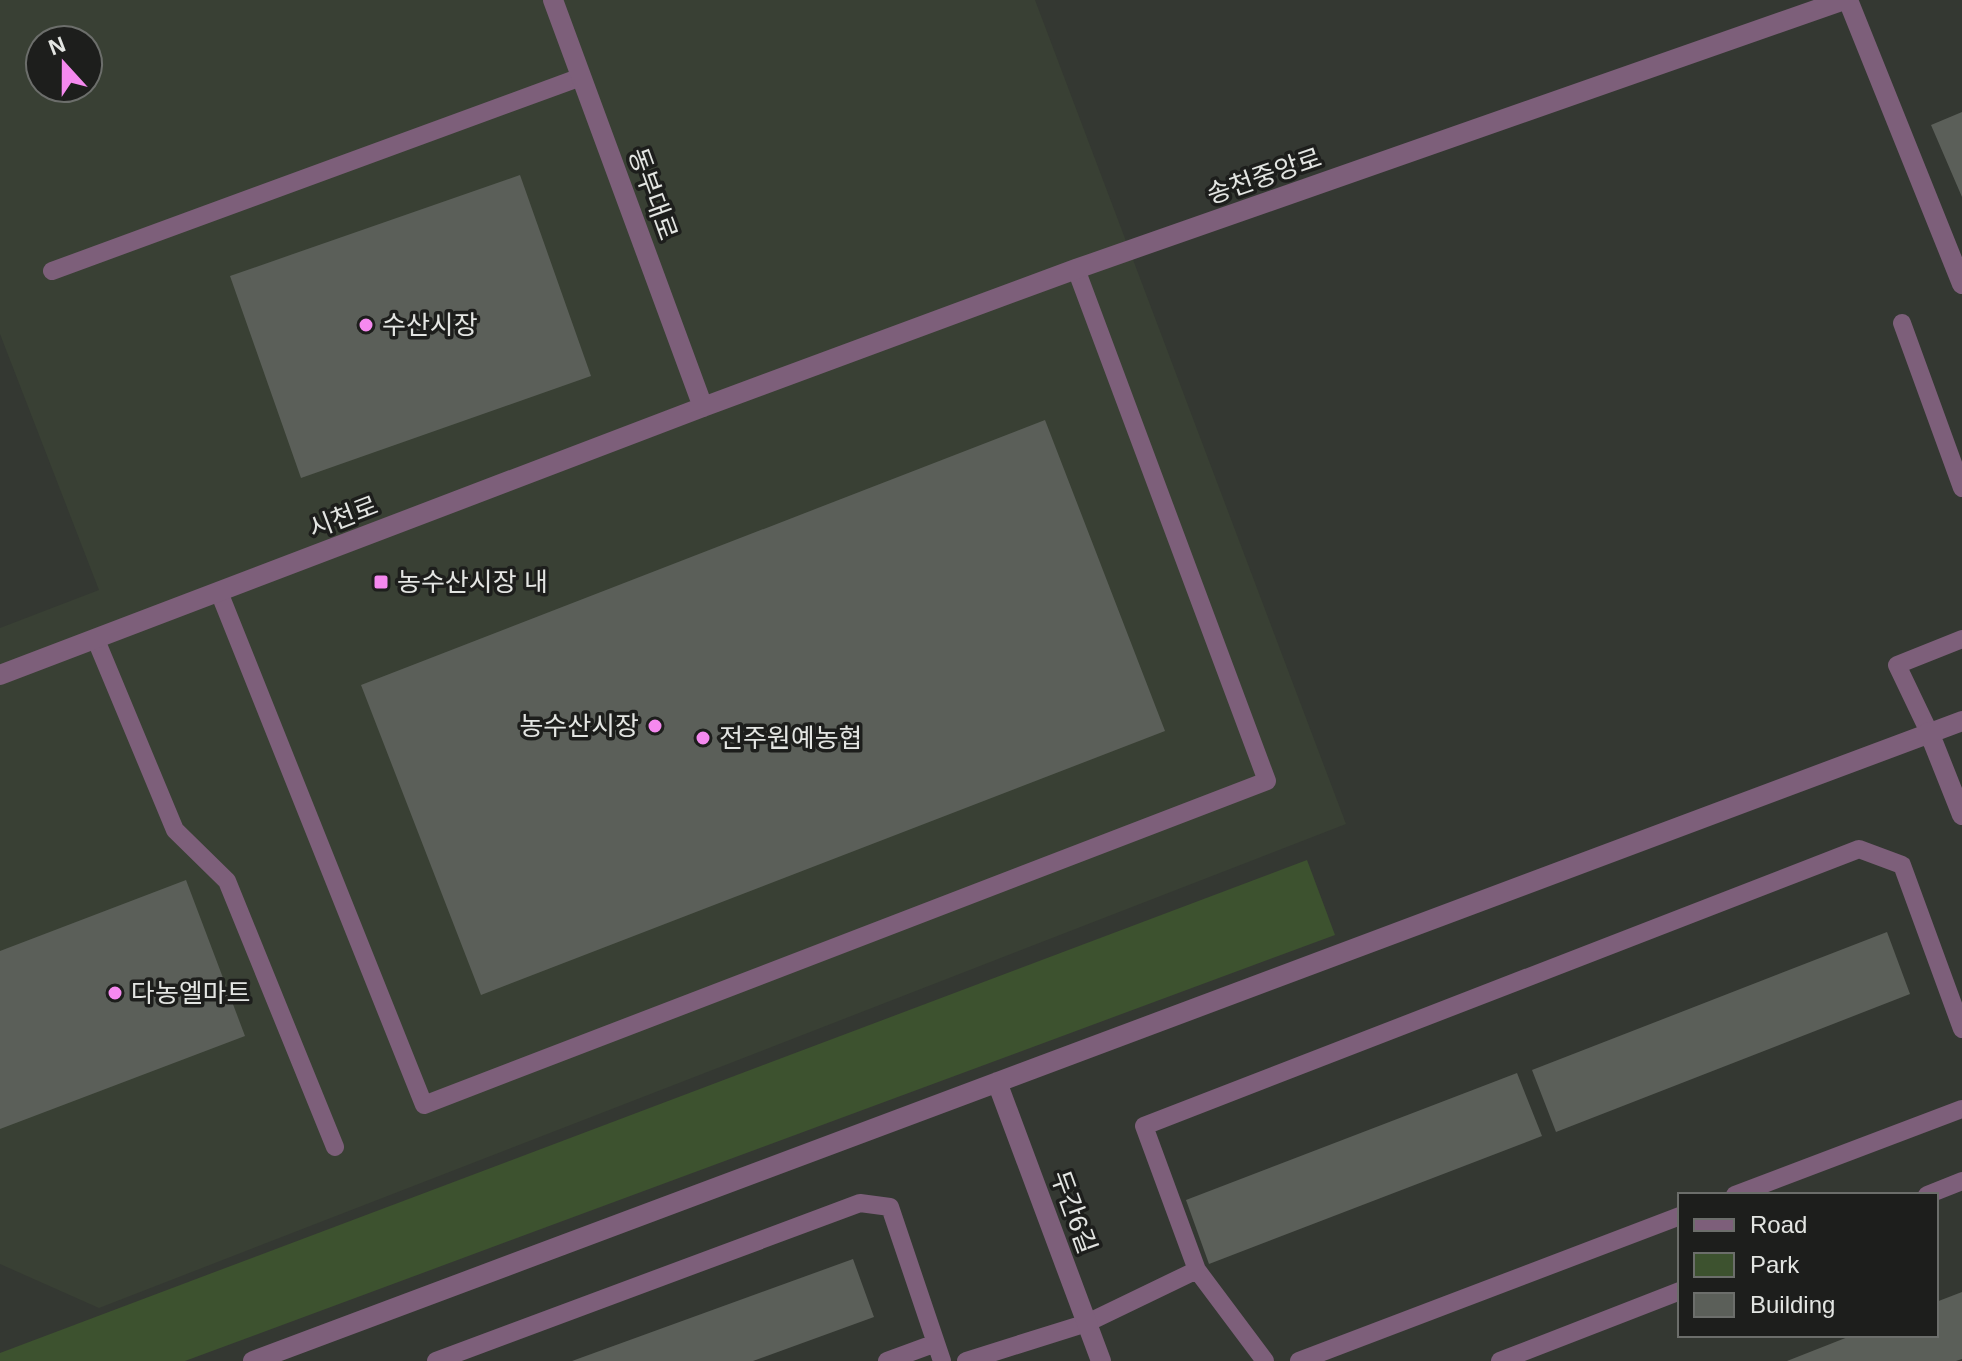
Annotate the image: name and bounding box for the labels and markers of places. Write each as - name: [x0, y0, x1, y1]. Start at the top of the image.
- place label: 수산시장: [382, 310, 478, 340]
- marker: 수산시장: [357, 316, 375, 334]
- place label: 농수산시장 내: [397, 567, 548, 597]
- marker: 농수산시장 내: [372, 573, 390, 591]
- place label: 농수산시장: [519, 711, 639, 741]
- marker: 농수산시장: [646, 717, 664, 735]
- place label: 전주원예농협: [719, 723, 863, 753]
- marker: 전주원예농협: [694, 729, 712, 747]
- place label: 다농엘마트: [131, 978, 251, 1008]
- marker: 다농엘마트: [106, 984, 124, 1002]

